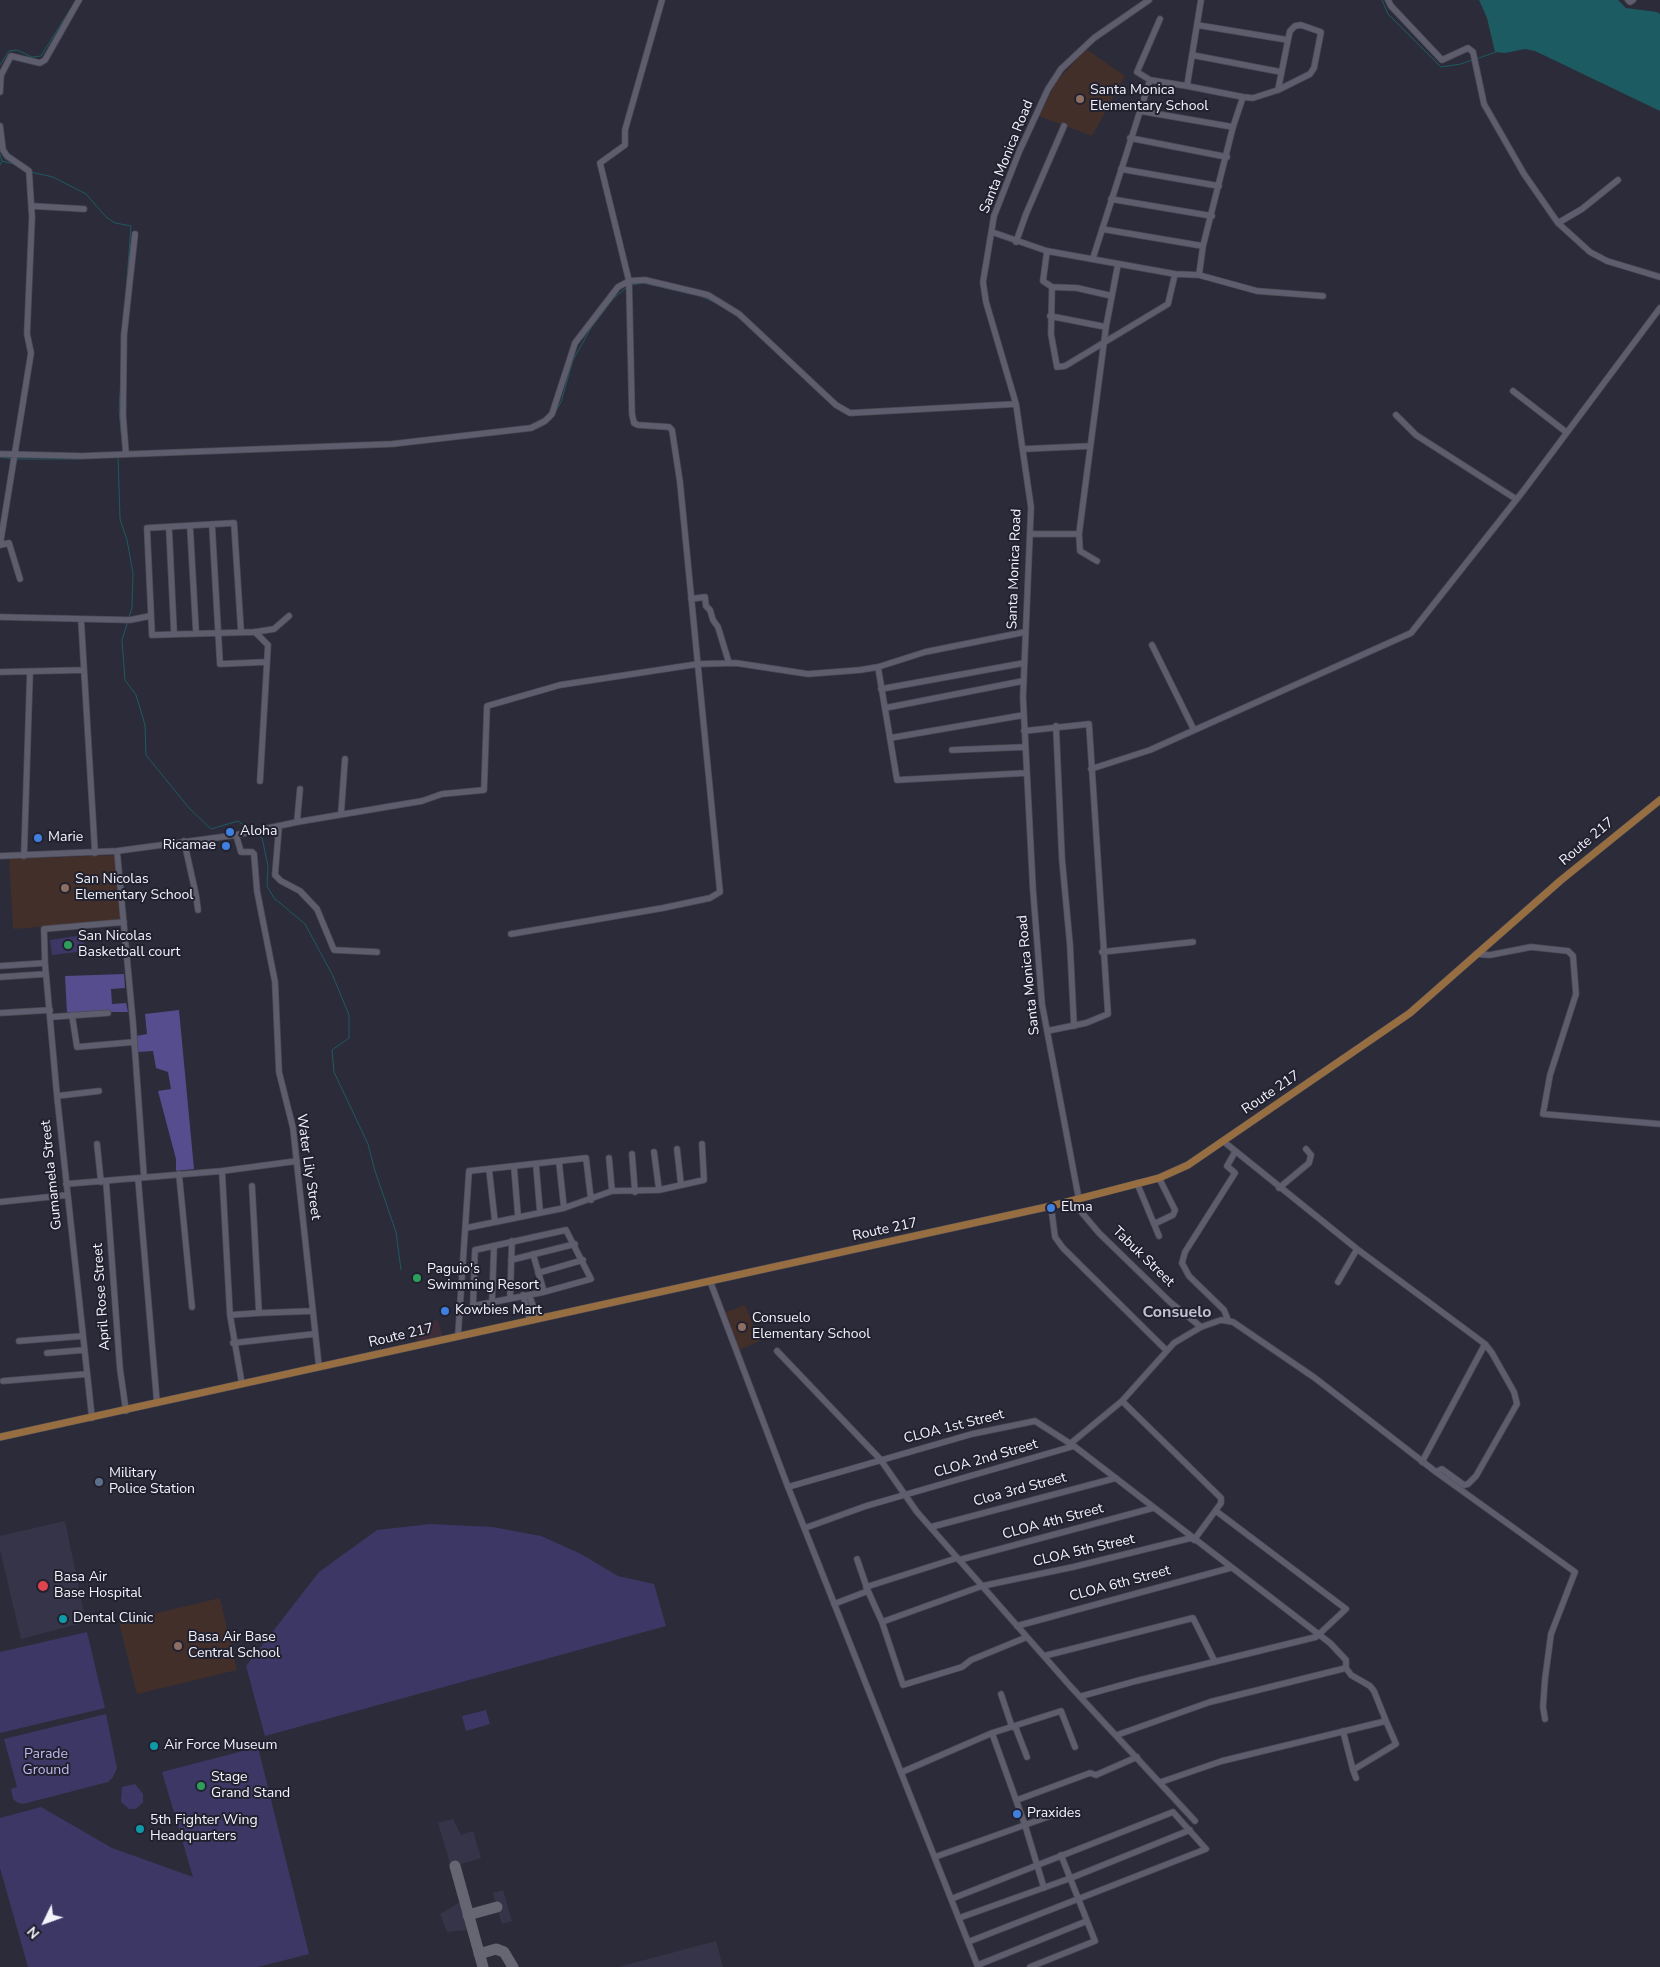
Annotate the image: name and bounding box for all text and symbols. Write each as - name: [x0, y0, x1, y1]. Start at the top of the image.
- place label: Santa Monica Elementary School: [1090, 83, 1208, 115]
- marker: Santa Monica Elementary School: [1074, 93, 1086, 105]
- street label: Santa Monica Road: [977, 98, 1037, 216]
- street label: Santa Monica Road: [1004, 508, 1026, 630]
- street label: Route 217: [1556, 814, 1618, 870]
- place label: Aloha: [240, 824, 277, 840]
- marker: Aloha: [224, 826, 236, 838]
- place label: Marie: [48, 830, 83, 846]
- marker: Marie: [32, 832, 44, 844]
- place label: Ricamae: [163, 838, 216, 854]
- marker: Ricamae: [220, 840, 232, 852]
- place label: San Nicolas Elementary School: [75, 872, 193, 904]
- marker: San Nicolas Elementary School: [59, 882, 71, 894]
- street label: Santa Monica Road: [1014, 914, 1044, 1036]
- place label: San Nicolas Basketball court: [78, 929, 181, 962]
- marker: San Nicolas Basketball court: [62, 939, 74, 951]
- street label: Route 217: [1239, 1068, 1303, 1118]
- street label: Water Lily Street: [292, 1113, 324, 1221]
- street label: Gumamela Street: [38, 1119, 66, 1231]
- place label: Elma: [1061, 1200, 1093, 1216]
- marker: Elma: [1045, 1202, 1057, 1214]
- street label: Route 217: [851, 1215, 919, 1245]
- street label: Tabuk Street: [1109, 1223, 1177, 1291]
- street label: April Rose Street: [90, 1243, 114, 1351]
- place label: Paguio's Swimming Resort: [427, 1262, 539, 1294]
- marker: Paguio's Swimming Resort: [411, 1272, 423, 1284]
- place label: Kowbies Mart: [455, 1303, 542, 1319]
- district label: Consuelo: [1143, 1303, 1211, 1323]
- marker: Kowbies Mart: [439, 1305, 451, 1317]
- place label: Consuelo Elementary School: [752, 1311, 870, 1344]
- street label: Route 217: [367, 1320, 435, 1352]
- marker: Consuelo Elementary School: [736, 1321, 748, 1333]
- street label: CLOA 1st Street: [902, 1406, 1006, 1448]
- street label: CLOA 2nd Street: [932, 1436, 1040, 1482]
- place label: Military Police Station: [109, 1466, 195, 1498]
- street label: Cloa 3rd Street: [972, 1470, 1068, 1510]
- marker: Military Police Station: [93, 1476, 105, 1488]
- street label: CLOA 4th Street: [1001, 1500, 1105, 1544]
- street label: CLOA 5th Street: [1031, 1531, 1137, 1571]
- street label: CLOA 6th Street: [1068, 1562, 1172, 1606]
- place label: Basa Air Base Hospital: [54, 1570, 142, 1602]
- marker: Basa Air Base Hospital: [36, 1579, 50, 1593]
- place label: Dental Clinic: [73, 1611, 153, 1627]
- marker: Dental Clinic: [57, 1613, 69, 1625]
- place label: Basa Air Base Central School: [188, 1630, 280, 1662]
- marker: Basa Air Base Central School: [172, 1640, 184, 1652]
- place label: Air Force Museum: [164, 1738, 277, 1754]
- marker: Air Force Museum: [148, 1740, 160, 1752]
- park label: Parade Ground: [23, 1747, 69, 1780]
- place label: Stage Grand Stand: [211, 1770, 290, 1802]
- marker: Stage Grand Stand: [195, 1780, 207, 1792]
- place label: Praxides: [1027, 1806, 1081, 1822]
- marker: Praxides: [1011, 1808, 1023, 1820]
- place label: 5th Fighter Wing Headquarters: [150, 1813, 258, 1845]
- marker: 5th Fighter Wing Headquarters: [134, 1823, 146, 1835]
- north arrow: [20, 1897, 70, 1947]
- text: N: [23, 1922, 44, 1943]

